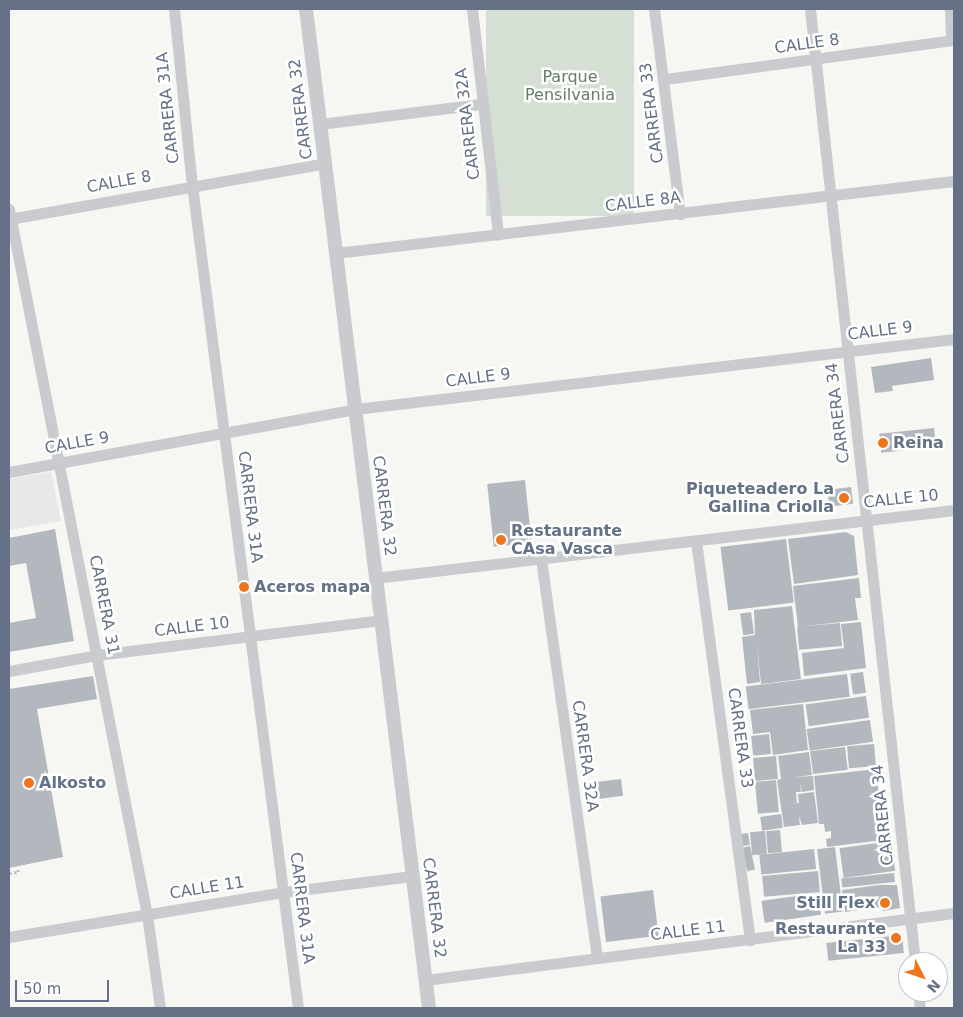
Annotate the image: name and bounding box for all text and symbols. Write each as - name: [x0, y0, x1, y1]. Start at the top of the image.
- street label: CALLE 8: [773, 30, 841, 58]
- street label: CARRERA 31A: [153, 51, 183, 165]
- street label: CARRERA 32: [285, 58, 317, 160]
- street label: CARRERA 33: [636, 62, 668, 164]
- street label: CARRERA 32A: [452, 67, 484, 181]
- park label: Parque Pensilvania: [525, 67, 615, 105]
- street label: CALLE 8: [85, 167, 153, 197]
- street label: CALLE 8A: [604, 188, 682, 216]
- street label: CALLE 9: [846, 317, 914, 345]
- street label: CARRERA 34: [822, 362, 854, 464]
- street label: CALLE 9: [444, 364, 512, 392]
- street label: CALLE 9: [43, 428, 111, 458]
- place label: Reina: [893, 433, 944, 453]
- marker: Reina: [877, 437, 889, 449]
- street label: CARRERA 31A: [234, 450, 266, 564]
- street label: CARRERA 32: [368, 455, 400, 557]
- place label: Piqueteadero La Gallina Criolla: [686, 479, 834, 517]
- street label: CALLE 10: [862, 486, 940, 512]
- marker: Piqueteadero La Gallina Criolla: [838, 492, 850, 504]
- place label: Restaurante CAsa Vasca: [511, 521, 622, 559]
- marker: Restaurante CAsa Vasca: [495, 534, 507, 546]
- street label: CARRERA 31: [85, 553, 123, 657]
- place label: Aceros mapa: [254, 577, 370, 597]
- marker: Aceros mapa: [238, 581, 250, 593]
- street label: CALLE 10: [153, 613, 231, 641]
- street label: CARRERA 33: [723, 686, 757, 790]
- street label: CARRERA 32A: [568, 699, 602, 813]
- street label: CARRERA 34: [868, 764, 898, 866]
- place label: Alkosto: [39, 773, 106, 793]
- marker: Alkosto: [23, 777, 35, 789]
- street label: CARRERA 31A: [286, 851, 318, 965]
- street label: CARRERA 32: [418, 857, 450, 959]
- street label: CALLE 11: [168, 873, 246, 903]
- place label: Still Flex: [796, 893, 875, 913]
- marker: Still Flex: [879, 897, 891, 909]
- street label: CALLE 11: [649, 917, 727, 945]
- place label: Restaurante La 33: [775, 919, 886, 957]
- marker: Restaurante La 33: [890, 932, 902, 944]
- north arrow: [898, 952, 948, 1002]
- scale bar: [18, 970, 111, 1002]
- text: N: [924, 977, 943, 996]
- text: 50 m: [23, 980, 61, 998]

